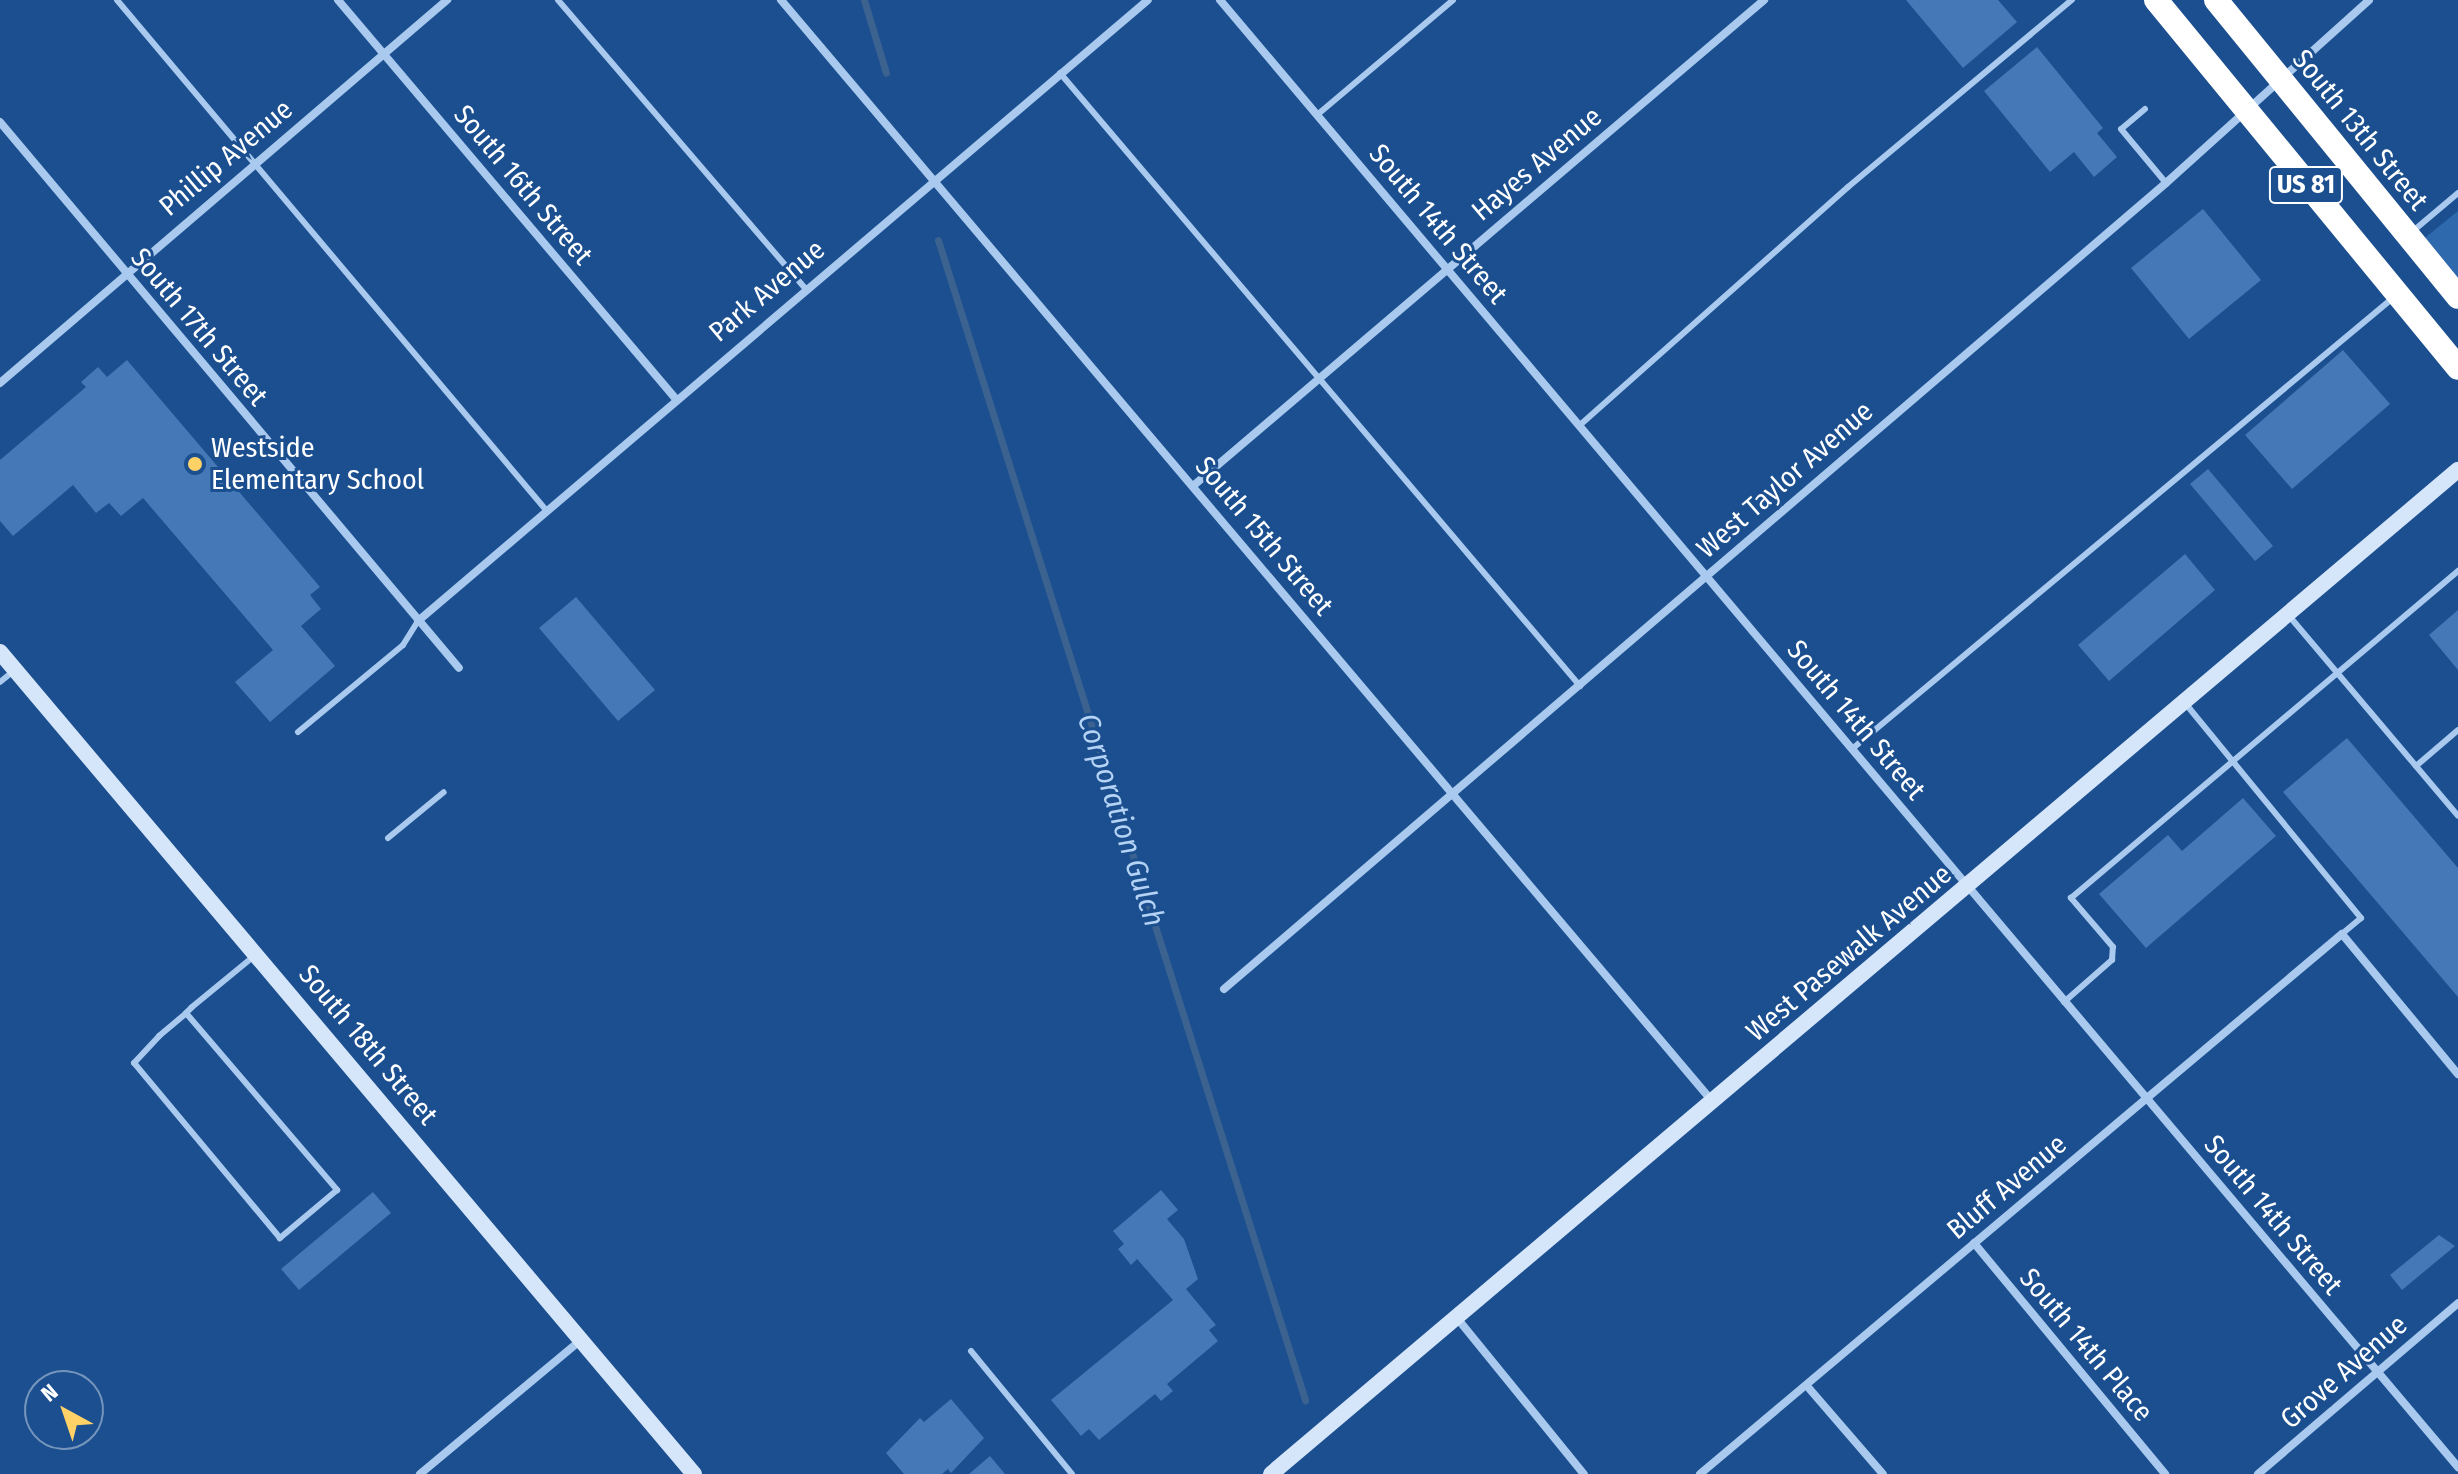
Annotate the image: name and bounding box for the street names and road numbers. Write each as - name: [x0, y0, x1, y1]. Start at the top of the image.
- street label: South 13th Street: [2285, 43, 2435, 217]
- street label: Phillip Avenue: [153, 93, 299, 223]
- street label: South 16th Street: [447, 98, 599, 272]
- street label: Hayes Avenue: [1465, 100, 1609, 228]
- street label: South 14th Street: [1362, 138, 1514, 310]
- road number: US 81: [2268, 163, 2344, 207]
- street label: Park Avenue: [702, 233, 832, 349]
- street label: South 17th Street: [123, 241, 275, 413]
- street label: West Taylor Avenue: [1690, 394, 1880, 566]
- street label: South 15th Street: [1188, 450, 1340, 622]
- street label: South 14th Street: [1780, 634, 1932, 806]
- street label: West Pasewalk Avenue: [1740, 857, 1958, 1049]
- street label: South 18th Street: [291, 958, 445, 1132]
- street label: Bluff Avenue: [1941, 1127, 2073, 1247]
- street label: South 14th Street: [2197, 1129, 2349, 1301]
- street label: South 14th Place: [2012, 1262, 2160, 1428]
- street label: Grove Avenue: [2274, 1308, 2414, 1436]

